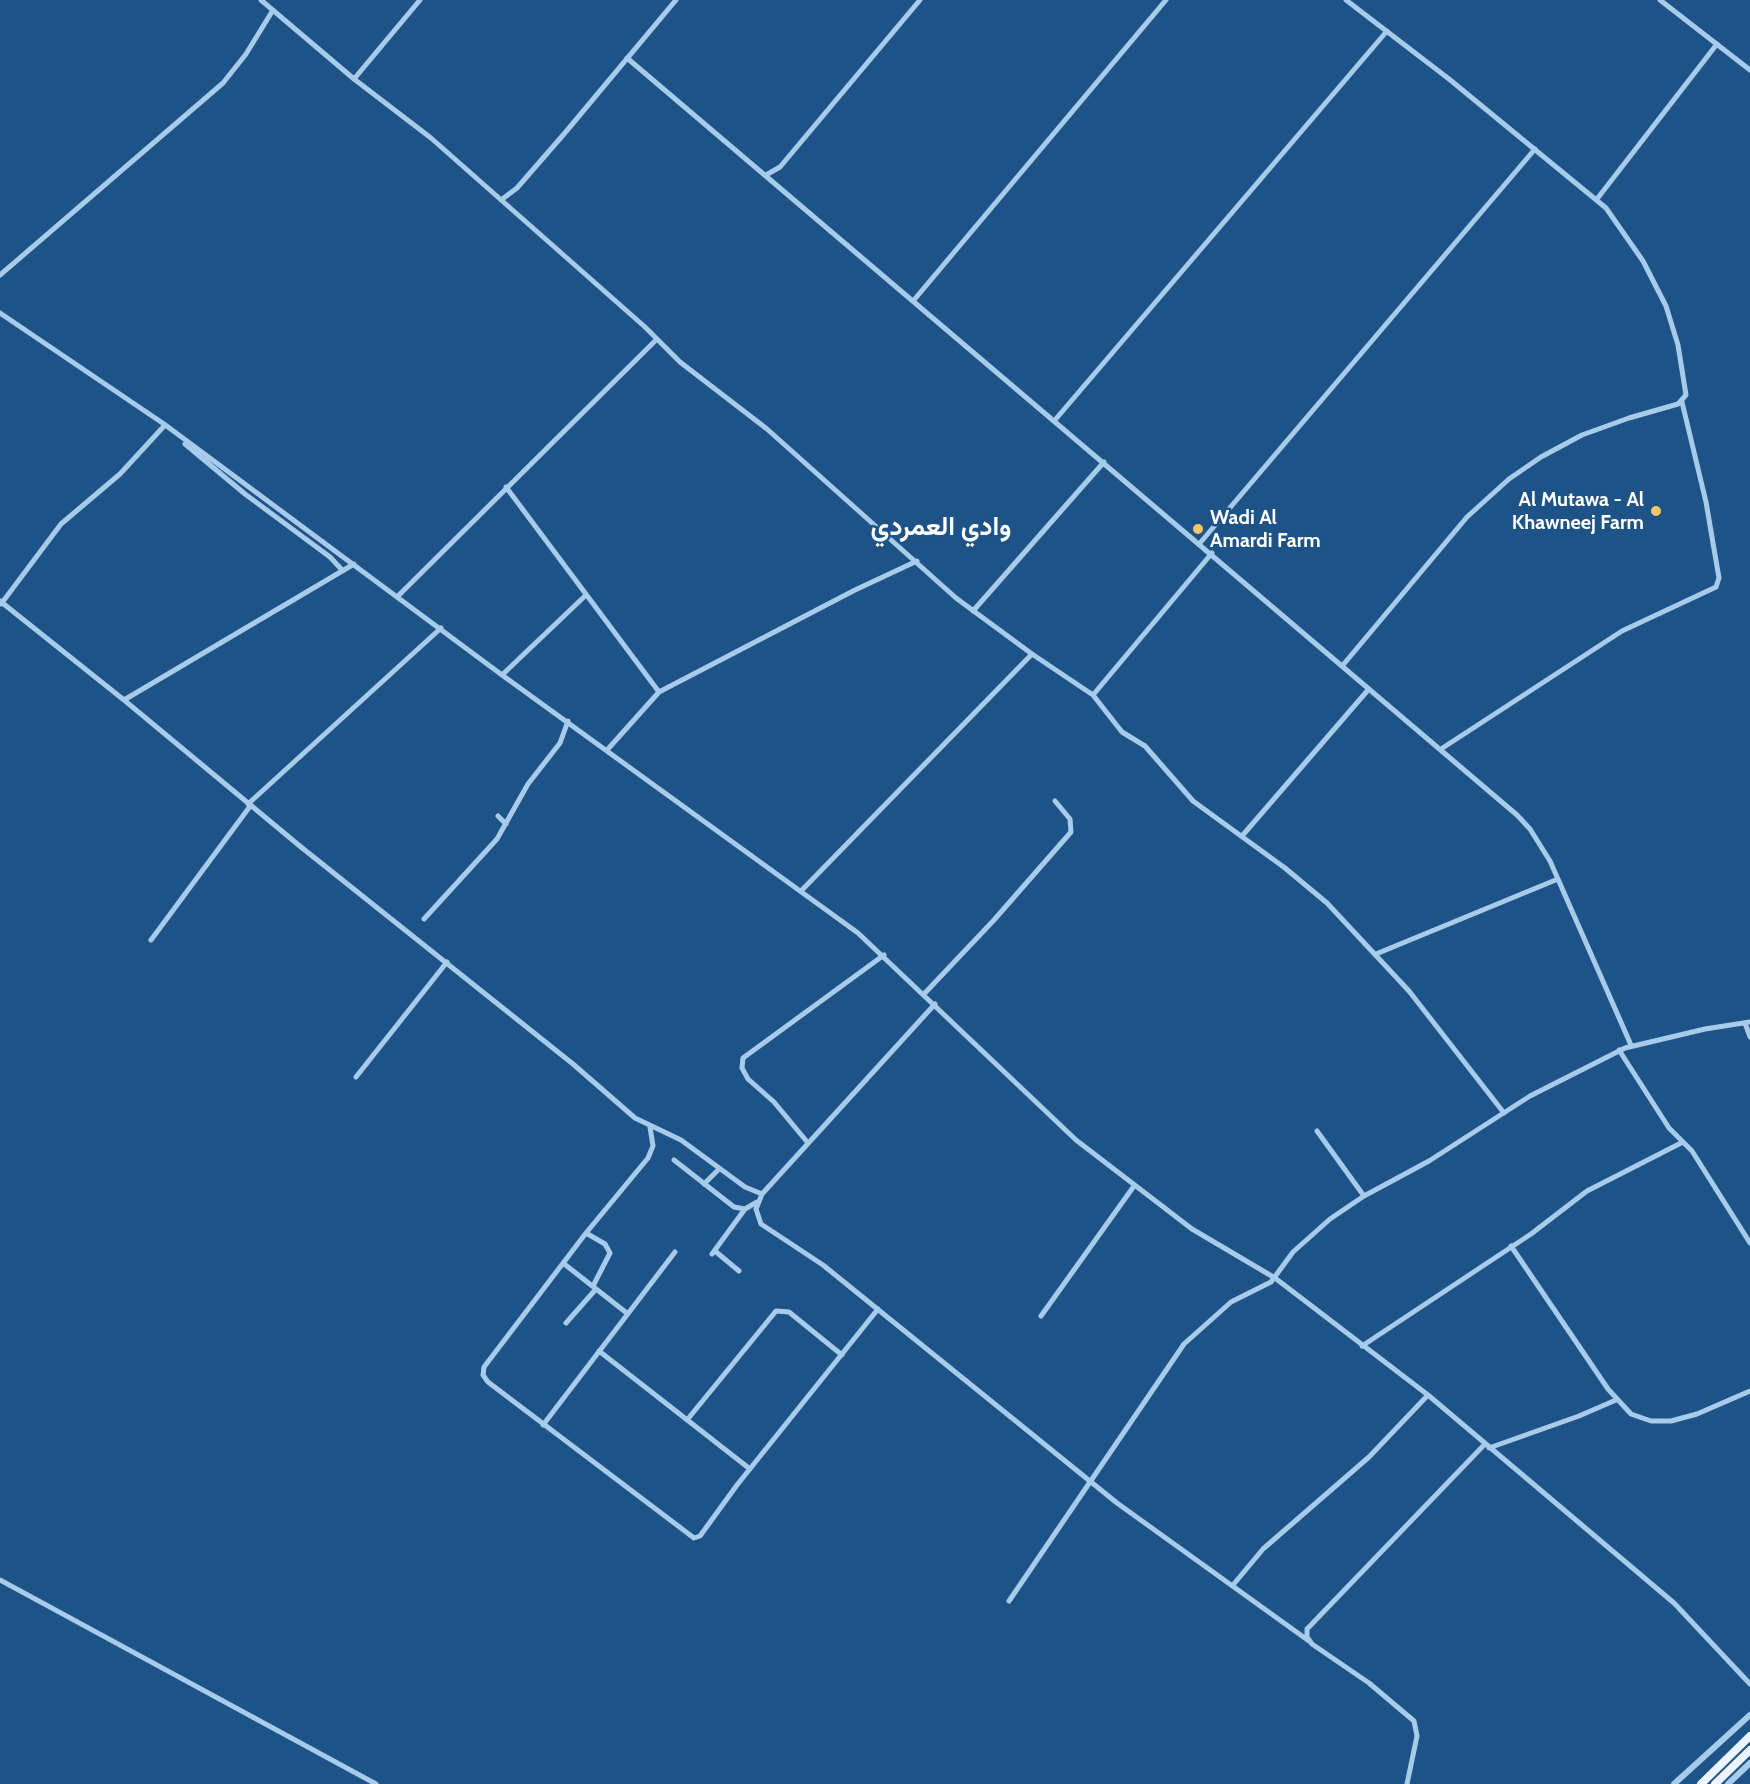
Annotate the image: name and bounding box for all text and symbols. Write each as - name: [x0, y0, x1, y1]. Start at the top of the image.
- place label: Al Mutawa - Al Khawneej Farm: [1512, 488, 1644, 535]
- marker: Al Mutawa - Al Khawneej Farm: [1649, 504, 1663, 518]
- place label: Wadi Al Amardi Farm: [1210, 506, 1321, 553]
- district label: وادي العمردي: [871, 511, 1011, 543]
- marker: Wadi Al Amardi Farm: [1191, 522, 1205, 536]

